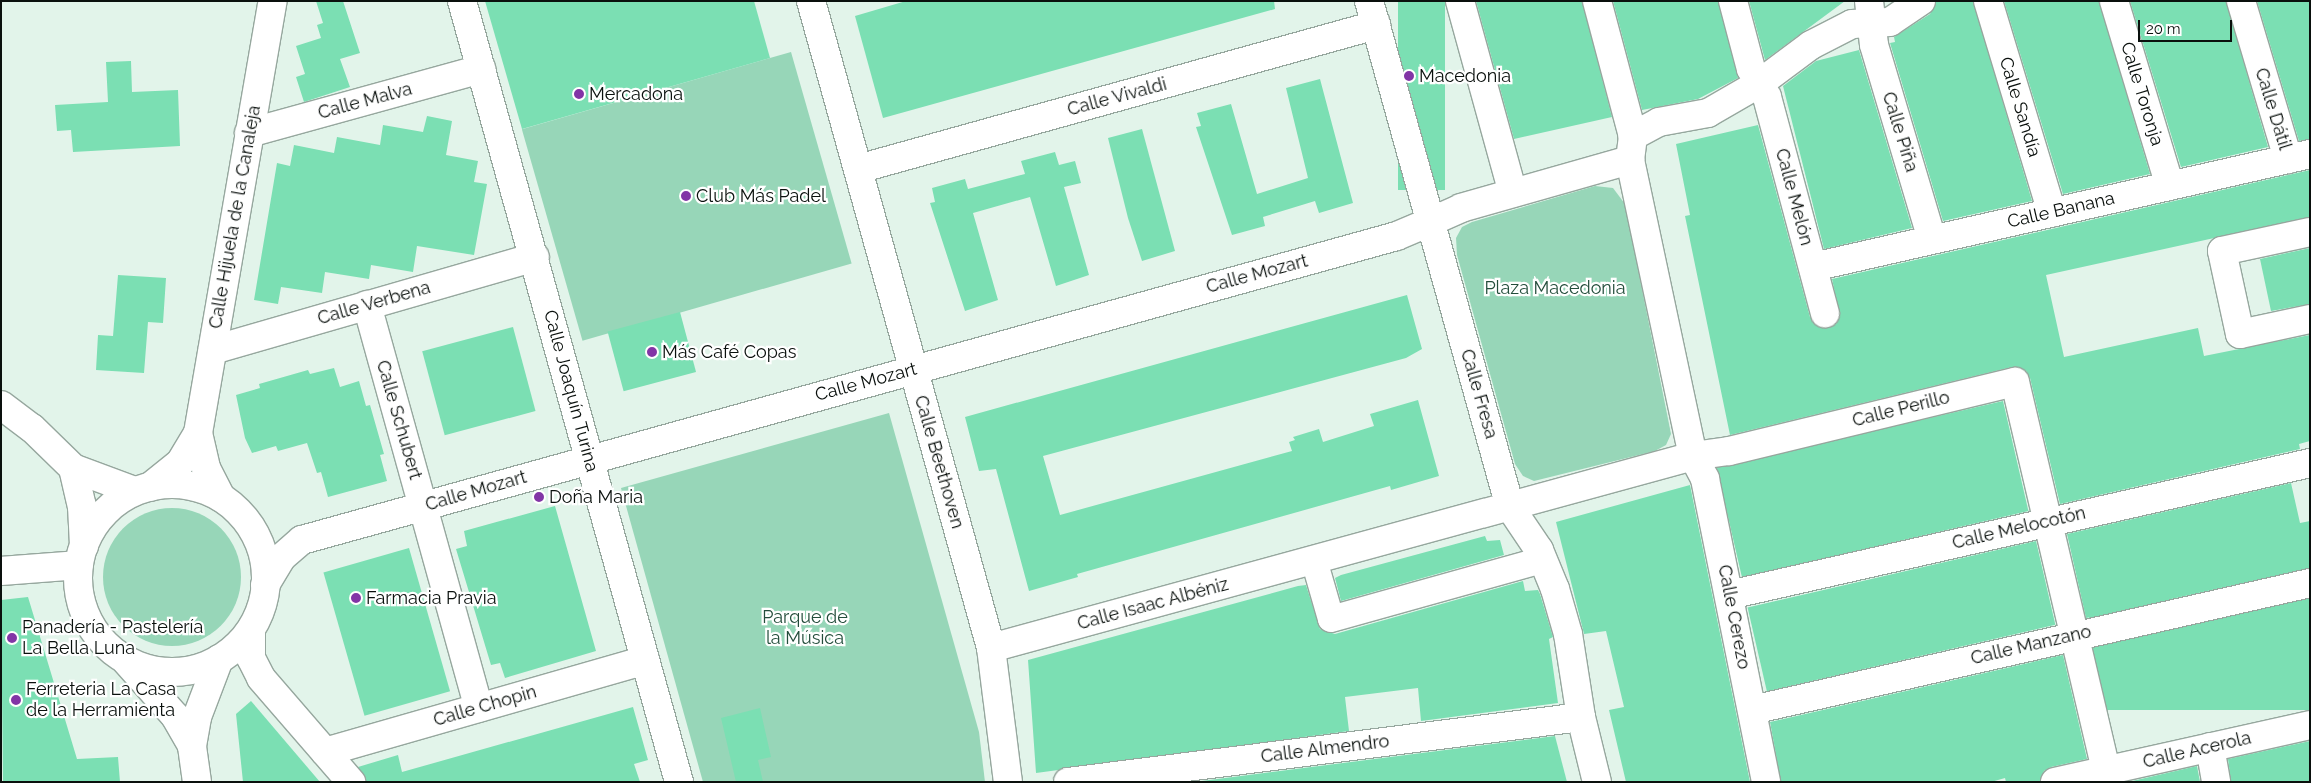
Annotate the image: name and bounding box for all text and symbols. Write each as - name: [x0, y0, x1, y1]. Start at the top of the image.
- scale bar: [2141, 10, 2235, 42]
- text: 20 m: [2146, 20, 2181, 38]
- street label: Calle Toronja: [2116, 39, 2168, 149]
- street label: Calle Sandía: [1995, 54, 2045, 160]
- place label: Macedonia: [1419, 65, 1511, 87]
- street label: Calle Dátil: [2250, 65, 2296, 153]
- marker: Macedonia: [1403, 70, 1415, 82]
- street label: Calle Vivaldi: [1065, 73, 1169, 121]
- street label: Calle Malva: [316, 78, 414, 124]
- place label: Mercadona: [589, 83, 683, 105]
- marker: Mercadona: [573, 88, 585, 100]
- street label: Calle Piña: [1878, 89, 1922, 175]
- street label: Calle Hijuela de la Canaleja: [205, 104, 265, 330]
- street label: Calle Melón: [1771, 146, 1817, 248]
- place label: Club Más Padel: [696, 185, 826, 207]
- street label: Calle Banana: [2005, 187, 2117, 233]
- marker: Club Más Padel: [680, 190, 692, 202]
- street label: Calle Mozart: [1204, 250, 1310, 298]
- street label: Calle Verbena: [315, 276, 433, 330]
- park label: Plaza Macedonia: [1484, 277, 1626, 299]
- street label: Calle Joaquín Turina: [539, 307, 603, 475]
- place label: Más Café Copas: [662, 341, 796, 363]
- marker: Más Café Copas: [646, 346, 658, 358]
- street label: Calle Fresa: [1456, 347, 1502, 441]
- street label: Calle Schubert: [372, 358, 426, 482]
- street label: Calle Mozart: [813, 358, 919, 406]
- street label: Calle Perillo: [1850, 386, 1952, 432]
- street label: Calle Beethoven: [910, 393, 968, 531]
- street label: Calle Mozart: [423, 466, 529, 516]
- place label: Doña Maria: [549, 486, 643, 508]
- marker: Doña Maria: [533, 491, 545, 503]
- street label: Calle Melocotón: [1950, 502, 2088, 554]
- street label: Calle Cerezo: [1713, 563, 1755, 671]
- street label: Calle Isaac Albéniz: [1075, 573, 1231, 635]
- place label: Farmacia Pravia: [366, 587, 496, 609]
- marker: Farmacia Pravia: [350, 592, 362, 604]
- park label: Parque de la Música: [762, 607, 848, 650]
- place label: Panadería - Pastelería La Bella Luna: [22, 617, 203, 660]
- street label: Calle Manzano: [1969, 621, 2093, 669]
- marker: Panadería - Pastelería La Bella Luna: [6, 632, 18, 644]
- place label: Ferreteria La Casa de la Herramienta: [26, 679, 176, 722]
- street label: Calle Chopin: [431, 681, 539, 731]
- marker: Ferreteria La Casa de la Herramienta: [10, 694, 22, 706]
- street label: Calle Acerola: [2141, 727, 2253, 773]
- street label: Calle Almendro: [1259, 730, 1391, 768]

